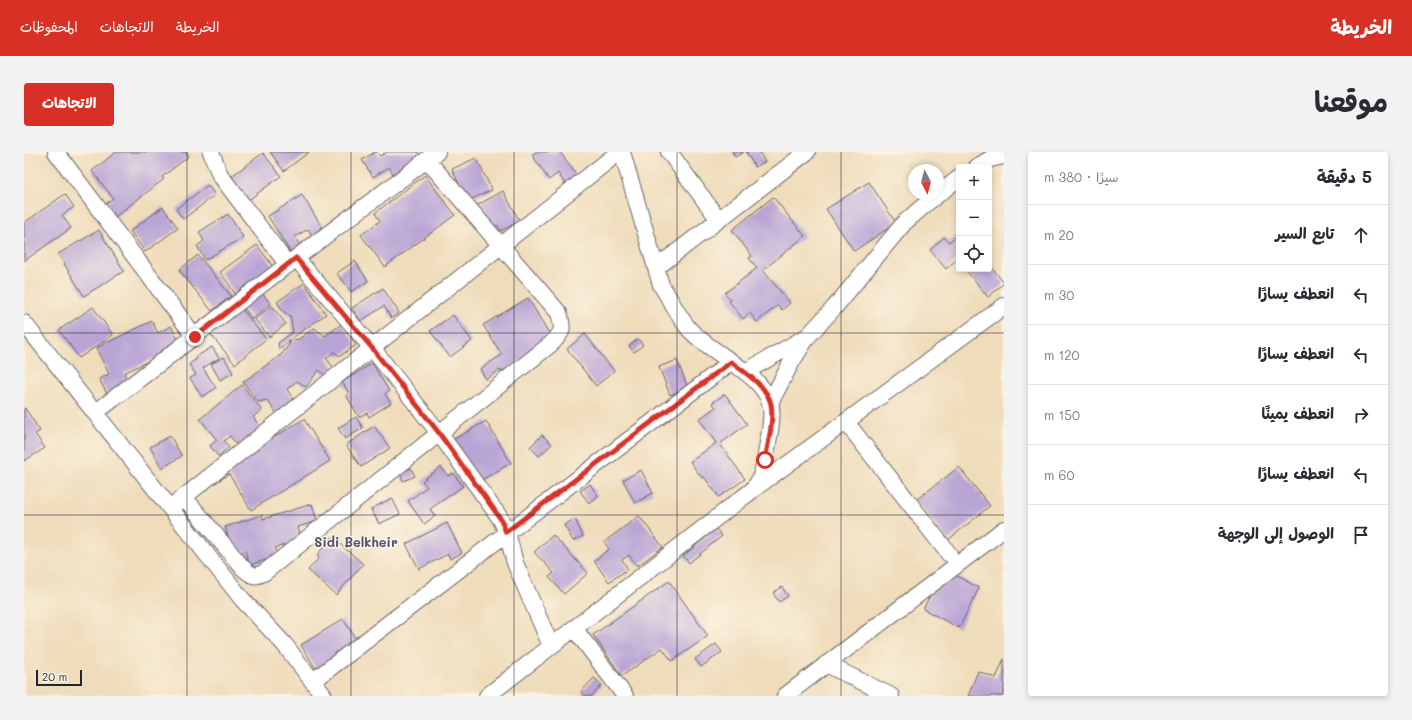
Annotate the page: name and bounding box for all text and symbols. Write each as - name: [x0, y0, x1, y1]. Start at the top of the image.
- text: الخريطة: [1330, 14, 1392, 39]
- text: المحفوظات: [20, 17, 78, 36]
- text: الاتجاهات: [100, 17, 154, 36]
- text: الخريطة: [176, 17, 219, 36]
- button: الاتجاهات: [24, 83, 114, 126]
- text: موقعنا: [1314, 83, 1388, 119]
- north arrow: [908, 164, 944, 200]
- map controls: [956, 164, 992, 272]
- button: +: [956, 164, 992, 200]
- text: 5 دقيقة: [1317, 165, 1372, 187]
- text: سيرًا · 380 m: [1044, 168, 1119, 185]
- button: −: [956, 200, 992, 236]
- text: تابع السير: [1275, 223, 1334, 243]
- icon: ahead: [1350, 224, 1372, 246]
- text: 20 m: [1044, 226, 1074, 243]
- button: locate: [956, 236, 992, 272]
- text: انعطف يسارًا: [1258, 283, 1334, 303]
- icon: left: [1350, 284, 1372, 306]
- text: 30 m: [1044, 286, 1074, 303]
- route end: [186, 328, 204, 346]
- text: انعطف يسارًا: [1258, 343, 1334, 363]
- icon: left: [1350, 344, 1372, 366]
- text: 120 m: [1044, 346, 1080, 363]
- text: انعطف يمينًا: [1262, 403, 1334, 423]
- icon: right: [1350, 404, 1372, 426]
- text: 150 m: [1044, 406, 1080, 423]
- route start: [756, 451, 774, 469]
- text: انعطف يسارًا: [1258, 463, 1334, 483]
- icon: left: [1350, 464, 1372, 486]
- text: 60 m: [1044, 466, 1074, 483]
- text: الوصول إلى الوجهة: [1218, 523, 1334, 543]
- icon: arrive: [1350, 524, 1372, 546]
- district label: Sidi Belkheir: [314, 533, 398, 550]
- scale bar: [36, 668, 82, 687]
- text: 20 m: [42, 669, 67, 684]

